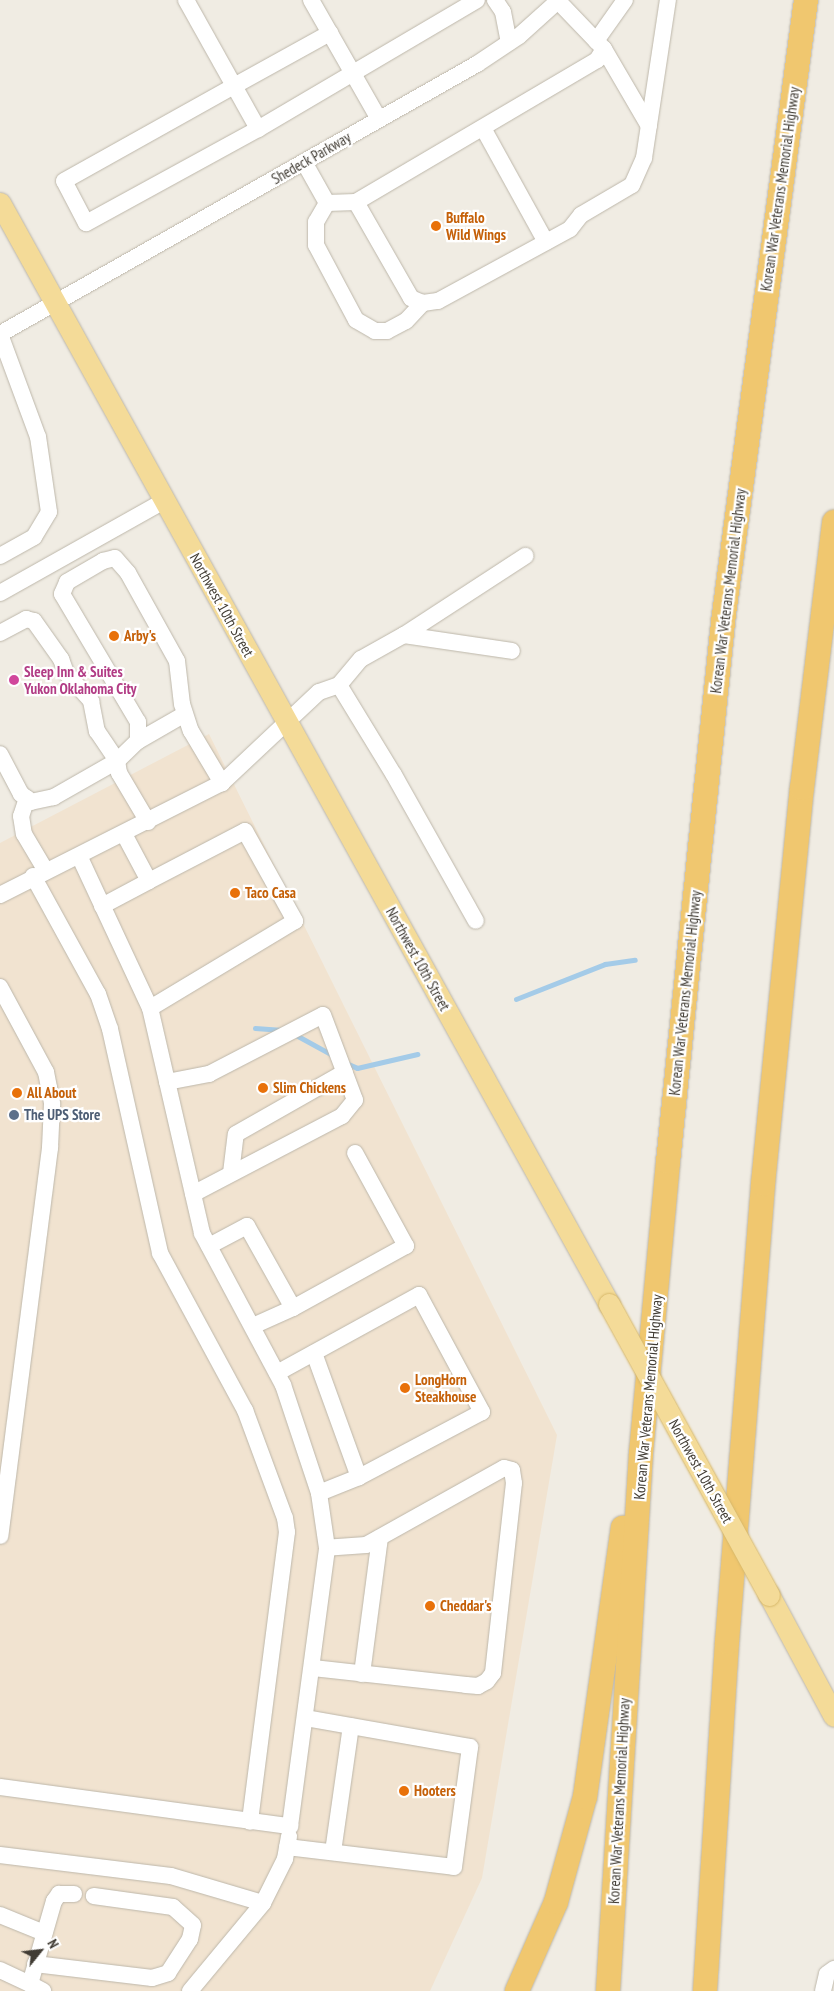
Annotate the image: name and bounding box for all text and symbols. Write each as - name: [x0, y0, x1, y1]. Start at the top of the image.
- street label: Korean War Veterans Memorial Highway: [757, 85, 803, 293]
- street label: Shedeck Parkway: [268, 128, 354, 188]
- place label: Buffalo Wild Wings: [446, 208, 506, 243]
- marker: Buffalo Wild Wings: [430, 220, 442, 232]
- street label: Korean War Veterans Memorial Highway: [706, 487, 750, 695]
- street label: Northwest 10th Street: [186, 550, 258, 660]
- place label: Arby's: [124, 627, 156, 645]
- marker: Arby's: [108, 630, 120, 642]
- place label: Sleep Inn & Suites Yukon Oklahoma City: [24, 662, 137, 697]
- marker: Sleep Inn & Suites Yukon Oklahoma City: [8, 674, 20, 686]
- place label: Taco Casa: [245, 884, 296, 902]
- marker: Taco Casa: [229, 887, 241, 899]
- street label: Korean War Veterans Memorial Highway: [665, 889, 705, 1097]
- street label: Northwest 10th Street: [382, 904, 454, 1014]
- place label: Slim Chickens: [273, 1079, 346, 1097]
- marker: Slim Chickens: [257, 1082, 269, 1094]
- place label: All About: [27, 1084, 77, 1102]
- marker: All About: [11, 1087, 23, 1099]
- place label: The UPS Store: [24, 1106, 100, 1124]
- marker: The UPS Store: [8, 1109, 20, 1121]
- street label: Korean War Veterans Memorial Highway: [630, 1293, 666, 1501]
- place label: LongHorn Steakhouse: [415, 1370, 477, 1405]
- marker: LongHorn Steakhouse: [399, 1382, 411, 1394]
- street label: Northwest 10th Street: [665, 1416, 737, 1526]
- place label: Cheddar's: [440, 1597, 492, 1615]
- marker: Cheddar's: [424, 1600, 436, 1612]
- street label: Korean War Veterans Memorial Highway: [605, 1697, 633, 1905]
- place label: Hooters: [414, 1782, 456, 1800]
- marker: Hooters: [398, 1785, 410, 1797]
- north arrow: [15, 1926, 65, 1976]
- text: N: [43, 1936, 63, 1951]

